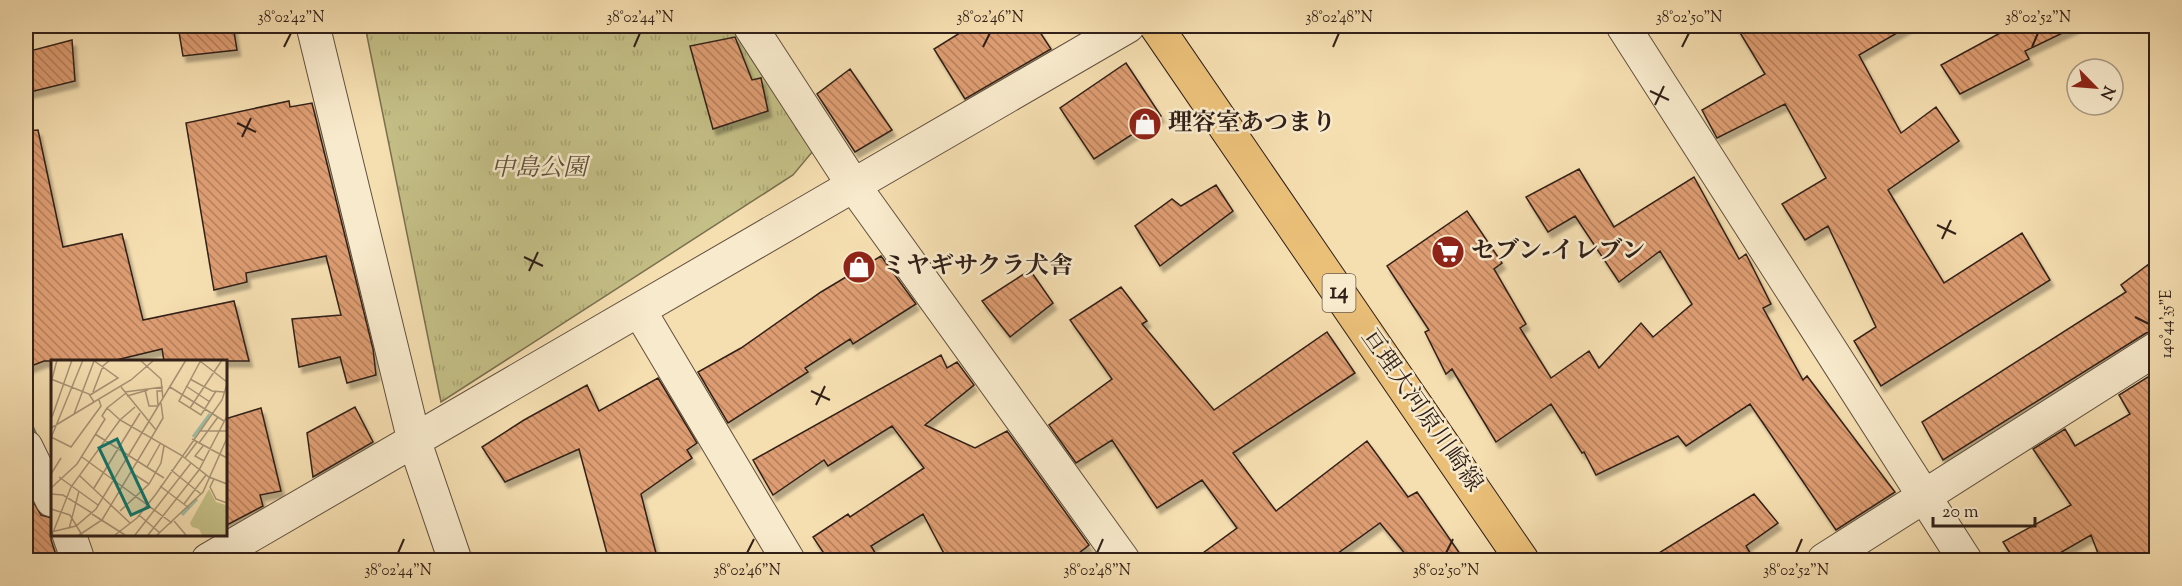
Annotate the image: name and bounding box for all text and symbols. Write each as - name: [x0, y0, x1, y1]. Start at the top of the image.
- text: 38°02'42"N: [258, 8, 324, 29]
- text: 38°02'44"N: [606, 8, 674, 29]
- text: 38°02'46"N: [956, 8, 1024, 29]
- text: 38°02'48"N: [1305, 8, 1373, 29]
- text: 38°02'50"N: [1656, 8, 1722, 29]
- text: 38°02'52"N: [2005, 8, 2071, 29]
- north arrow: [2065, 57, 2125, 117]
- text: N: [2093, 82, 2119, 103]
- shop icon: 理容室あつまり: [1127, 106, 1163, 142]
- place label: 理容室あつまり: [1168, 107, 1336, 141]
- park label: 中島公園: [491, 152, 591, 186]
- supermarket icon: セブン-イレブン: [1430, 234, 1466, 270]
- place label: セブン-イレブン: [1471, 235, 1645, 269]
- shop icon: ミヤギサクラ犬舎: [841, 249, 877, 285]
- place label: ミヤギサクラ犬舎: [882, 250, 1073, 284]
- road number: 14: [1322, 274, 1356, 312]
- text: 140°44'35"E: [2157, 290, 2178, 358]
- street label: 亘理大河原川崎線: [1352, 323, 1490, 499]
- inset map: [51, 360, 226, 535]
- scale bar: [1933, 490, 2035, 528]
- text: 20 m: [1942, 500, 1979, 526]
- text: 38°02'44"N: [364, 561, 432, 582]
- text: 38°02'46"N: [713, 561, 781, 582]
- text: 38°02'48"N: [1063, 561, 1131, 582]
- text: 38°02'50"N: [1413, 561, 1479, 582]
- text: 38°02'52"N: [1763, 561, 1829, 582]

